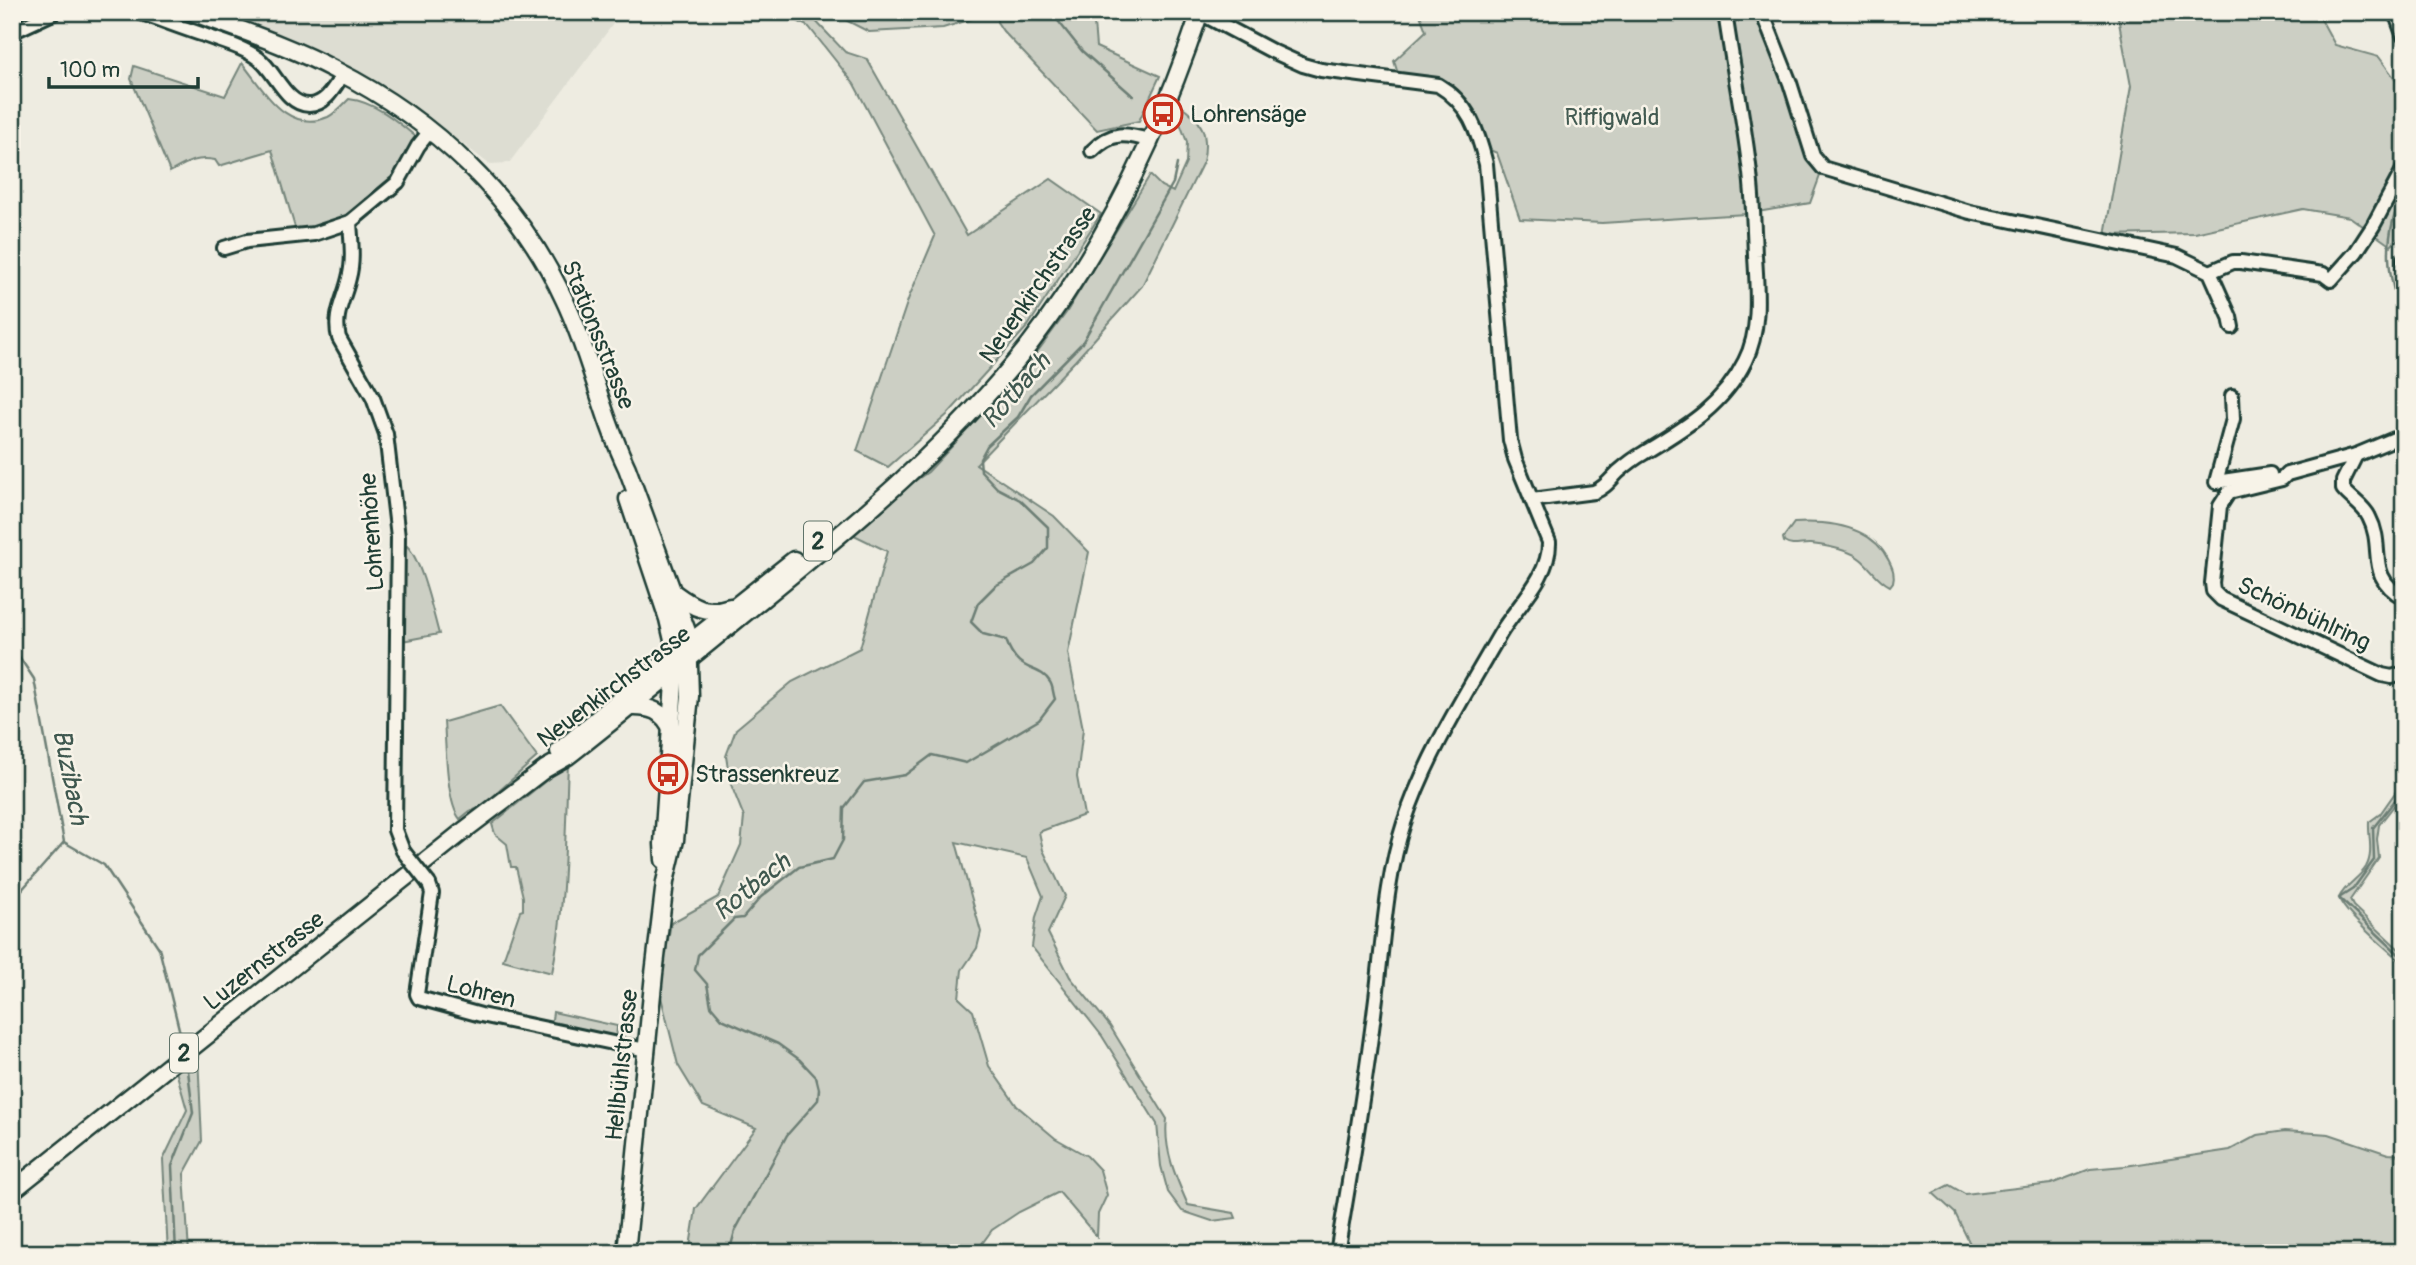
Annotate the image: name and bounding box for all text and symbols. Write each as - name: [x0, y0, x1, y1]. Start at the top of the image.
- scale bar: [49, 46, 198, 90]
- text: 100 m: [60, 57, 120, 84]
- bus stop icon: Lohrensäge: [1142, 93, 1184, 135]
- place label: Lohrensäge: [1190, 100, 1306, 129]
- park label: Riffigwald: [1564, 103, 1660, 132]
- street label: Neuenkirchstrasse: [973, 201, 1103, 369]
- street label: Stationsstrasse: [555, 256, 641, 414]
- water label: Rotbach: [974, 345, 1059, 435]
- street label: Lohrenhöhe: [353, 472, 391, 592]
- road number: 2: [804, 522, 832, 561]
- street label: Schönbühlring: [2233, 571, 2375, 657]
- street label: Neuenkirchstrasse: [531, 620, 697, 754]
- water label: Buzibach: [45, 727, 95, 829]
- bus stop icon: Strassenkreuz: [647, 753, 689, 795]
- place label: Strassenkreuz: [695, 760, 839, 789]
- water label: Rotbach: [707, 845, 798, 928]
- street label: Luzernstrasse: [198, 905, 330, 1017]
- street label: Lohren: [443, 969, 519, 1015]
- street label: Hellbühlstrasse: [600, 988, 644, 1142]
- road number: 2: [170, 1034, 198, 1072]

